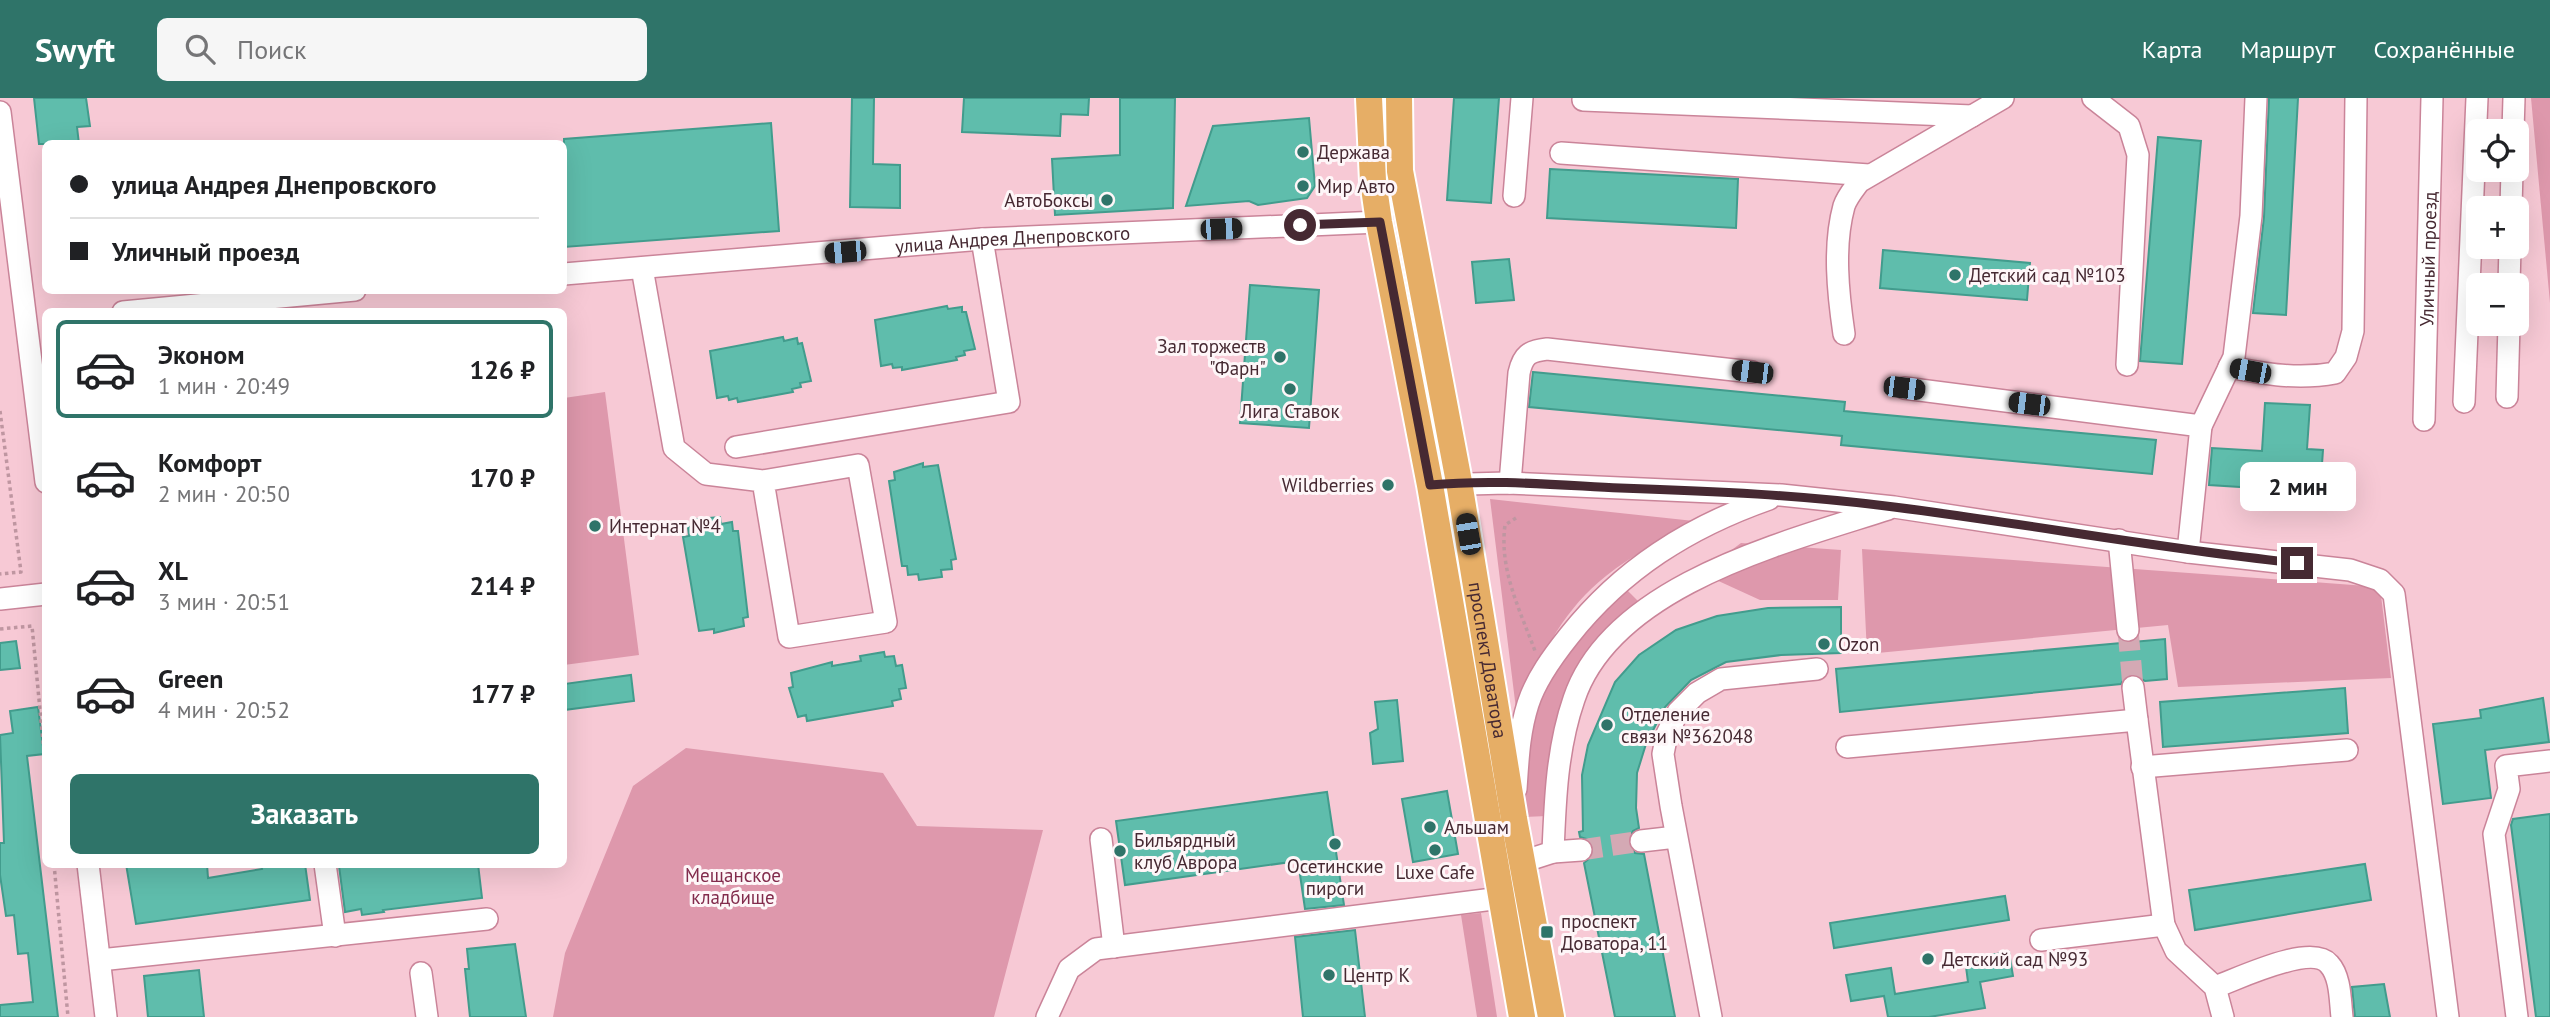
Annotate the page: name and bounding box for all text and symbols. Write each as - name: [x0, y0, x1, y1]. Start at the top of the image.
- search box: [157, 18, 647, 81]
- text: Swyft: [35, 28, 115, 71]
- icon: search: [181, 30, 219, 68]
- text: Поиск: [237, 33, 306, 66]
- text: Карта: [2142, 34, 2202, 65]
- text: Маршрут: [2240, 34, 2335, 65]
- text: Сохранённые: [2373, 34, 2515, 65]
- map controls: [2466, 119, 2529, 336]
- button: locate: [2466, 119, 2529, 182]
- place label: Держава: [1317, 140, 1390, 164]
- marker: Держава: [1295, 144, 1311, 160]
- text: улица Андрея Днепровского: [112, 168, 437, 201]
- place label: Мир Авто: [1317, 174, 1395, 198]
- marker: Мир Авто: [1295, 178, 1311, 194]
- place label: АвтоБоксы: [1004, 188, 1093, 212]
- street label: Уличный проезд: [2414, 191, 2442, 327]
- marker: АвтоБоксы: [1099, 192, 1115, 208]
- button: +: [2466, 196, 2529, 259]
- route start: [1284, 209, 1316, 241]
- car: [1200, 218, 1243, 240]
- street label: улица Андрея Днепровского: [894, 221, 1131, 258]
- text: Уличный проезд: [112, 235, 299, 268]
- car: [824, 240, 867, 264]
- place label: Детский сад №103: [1969, 263, 2126, 287]
- marker: Детский сад №103: [1947, 267, 1963, 283]
- button: −: [2466, 273, 2529, 336]
- place label: Зал торжеств "Фарн": [1157, 334, 1266, 380]
- icon: car: [74, 338, 137, 401]
- text: Эконом: [158, 338, 245, 371]
- marker: Зал торжеств "Фарн": [1272, 349, 1288, 365]
- text: 126 ₽: [469, 353, 535, 386]
- car: [2228, 357, 2273, 385]
- car: [1730, 359, 1775, 385]
- text: 1 мин · 20:49: [158, 371, 290, 400]
- car: [1882, 375, 1927, 401]
- marker: Лига Ставок: [1282, 381, 1298, 397]
- car: [2007, 391, 2052, 417]
- place label: Лига Ставок: [1239, 399, 1340, 423]
- icon: car: [74, 446, 137, 509]
- text: Комфорт: [158, 446, 261, 479]
- text: 170 ₽: [469, 461, 535, 494]
- callout: 2 мин: [2239, 462, 2355, 510]
- text: 2 мин: [2268, 472, 2328, 501]
- place label: Wildberries: [1282, 473, 1374, 497]
- marker: Wildberries: [1380, 477, 1396, 493]
- text: 2 мин · 20:50: [158, 479, 290, 508]
- car: [1455, 511, 1482, 557]
- place label: Интернат №4: [609, 514, 721, 538]
- marker: Интернат №4: [587, 518, 603, 534]
- route end: [2281, 547, 2313, 579]
- icon: car: [74, 554, 137, 617]
- text: XL: [158, 554, 188, 587]
- text: 214 ₽: [469, 569, 535, 602]
- street label: проспект Доватора: [1463, 580, 1513, 740]
- text: 3 мин · 20:51: [158, 587, 290, 616]
- place label: Ozon: [1838, 632, 1879, 656]
- marker: Ozon: [1816, 636, 1832, 652]
- icon: car: [74, 662, 137, 725]
- text: Green: [158, 662, 223, 695]
- text: 177 ₽: [471, 677, 535, 710]
- text: 4 мин · 20:52: [158, 695, 290, 724]
- place label: Отделение связи №362048: [1621, 702, 1753, 748]
- marker: Отделение связи №362048: [1599, 717, 1615, 733]
- button: Заказать: [70, 774, 539, 854]
- place label: Альшам: [1444, 815, 1509, 839]
- marker: Альшам: [1422, 819, 1438, 835]
- place label: Бильярдный клуб Аврора: [1134, 828, 1237, 874]
- marker: Осетинские пироги: [1327, 836, 1343, 852]
- marker: Luxe Cafe: [1427, 842, 1443, 858]
- marker: Бильярдный клуб Аврора: [1112, 843, 1128, 859]
- place label: Осетинские пироги: [1287, 854, 1383, 900]
- place label: Luxe Cafe: [1395, 860, 1475, 884]
- park label: Мещанское кладбище: [685, 863, 781, 909]
- place label: проспект Доватора, 11: [1561, 909, 1668, 955]
- marker: проспект Доватора, 11: [1539, 924, 1555, 940]
- place label: Детский сад №93: [1942, 947, 2088, 971]
- marker: Детский сад №93: [1920, 951, 1936, 967]
- place label: Центр К: [1343, 963, 1410, 987]
- marker: Центр К: [1321, 967, 1337, 983]

